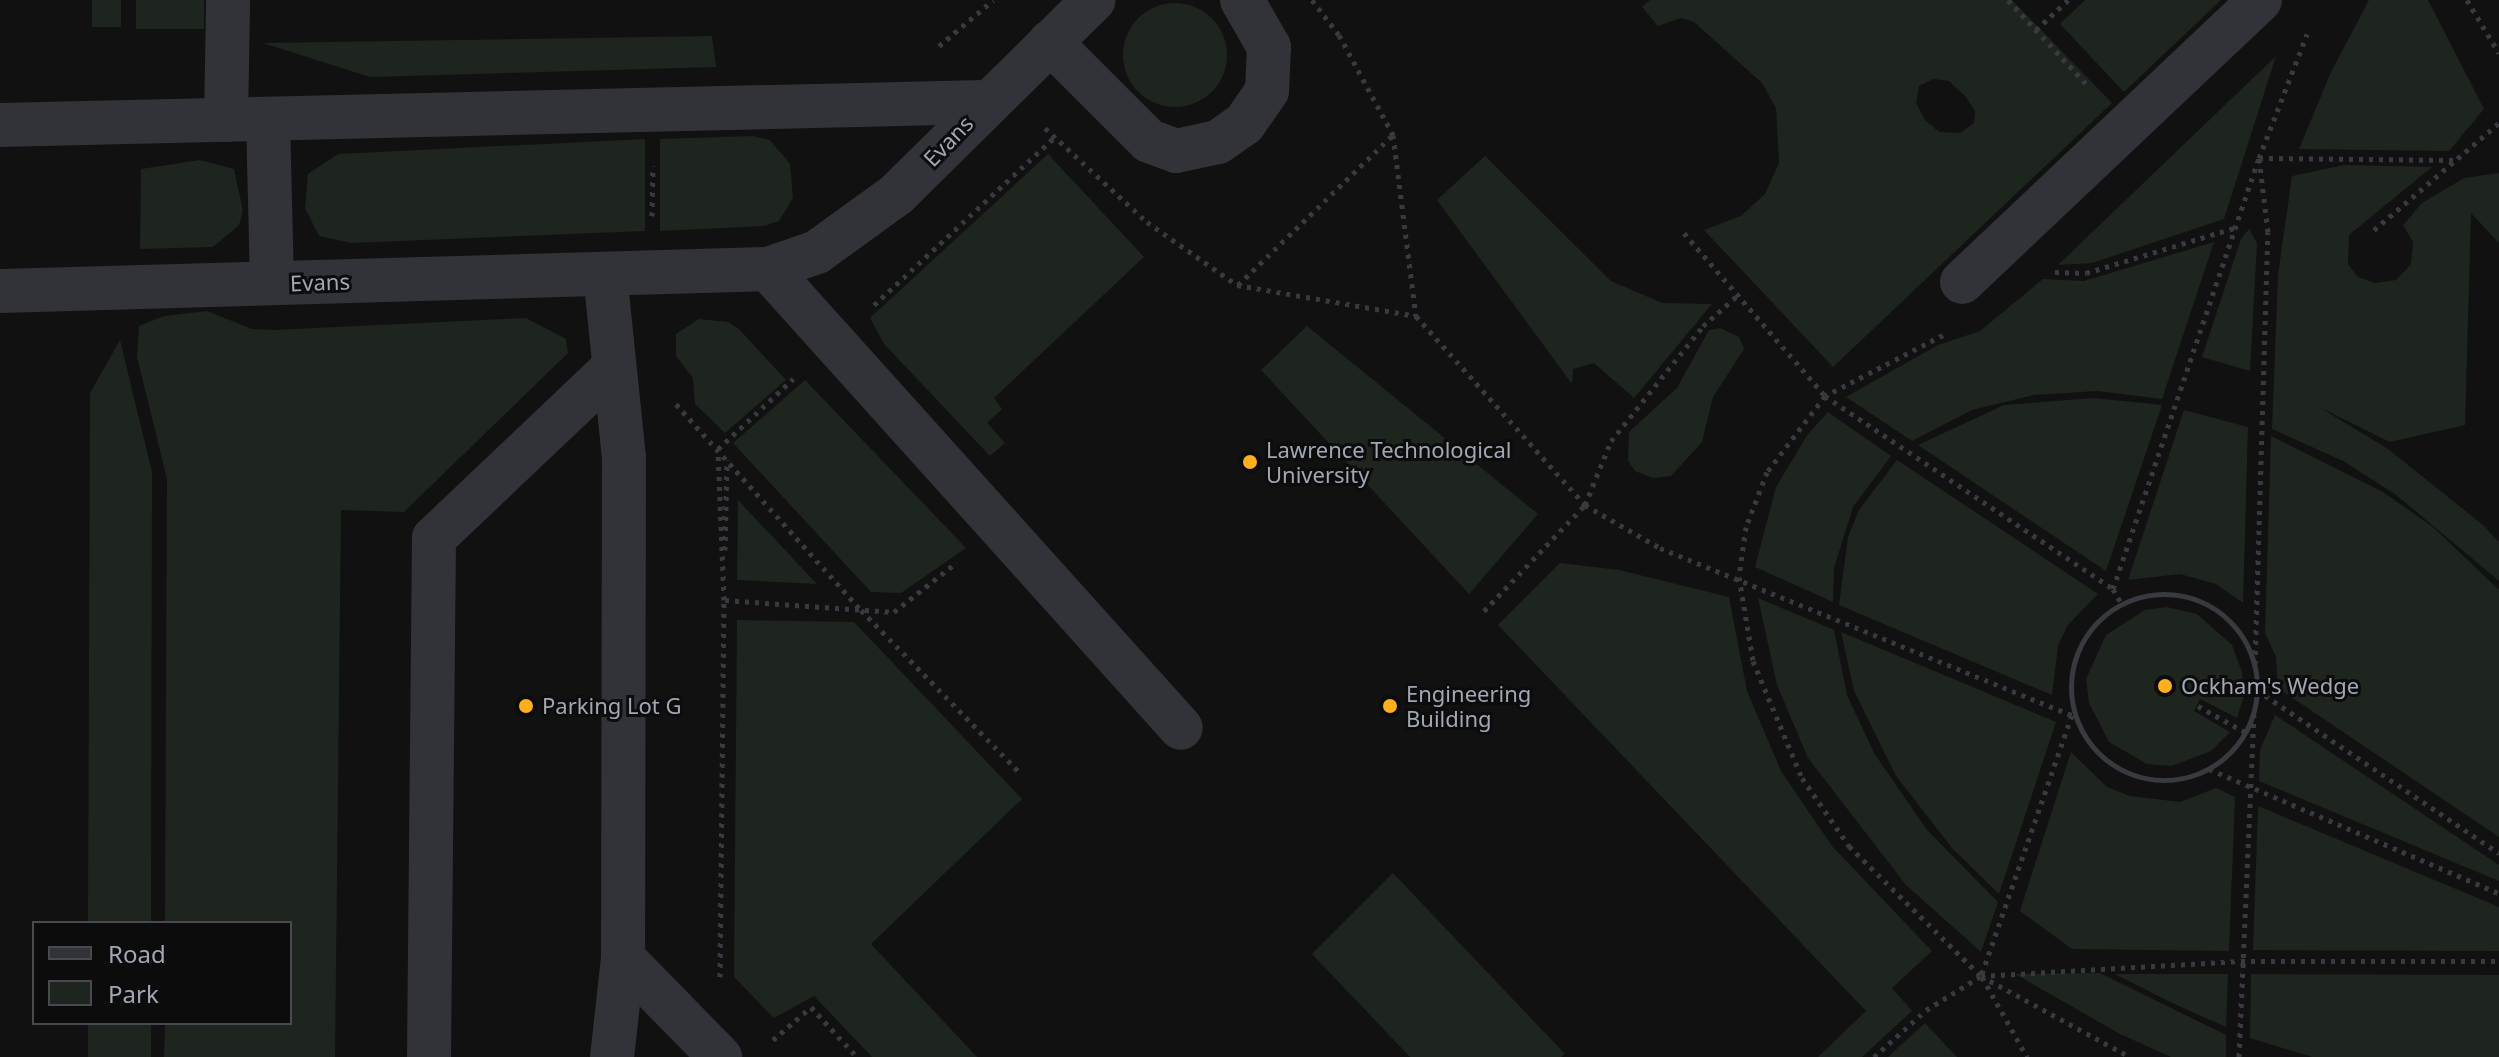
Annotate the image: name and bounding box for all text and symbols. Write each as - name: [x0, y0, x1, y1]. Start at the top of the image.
- street label: Evans: [918, 110, 978, 172]
- street label: Evans: [290, 268, 350, 296]
- place label: Lawrence Technological University: [1266, 436, 1511, 488]
- marker: Lawrence Technological University: [1241, 453, 1259, 471]
- place label: Ockham's Wedge: [2181, 673, 2359, 699]
- marker: Ockham's Wedge: [2156, 677, 2174, 695]
- place label: Engineering Building: [1406, 680, 1531, 732]
- place label: Parking Lot G: [542, 693, 682, 719]
- marker: Parking Lot G: [517, 697, 535, 715]
- marker: Engineering Building: [1381, 697, 1399, 715]
- legend: [32, 921, 292, 1025]
- text: Road: [108, 937, 166, 970]
- text: Park: [108, 977, 159, 1010]

